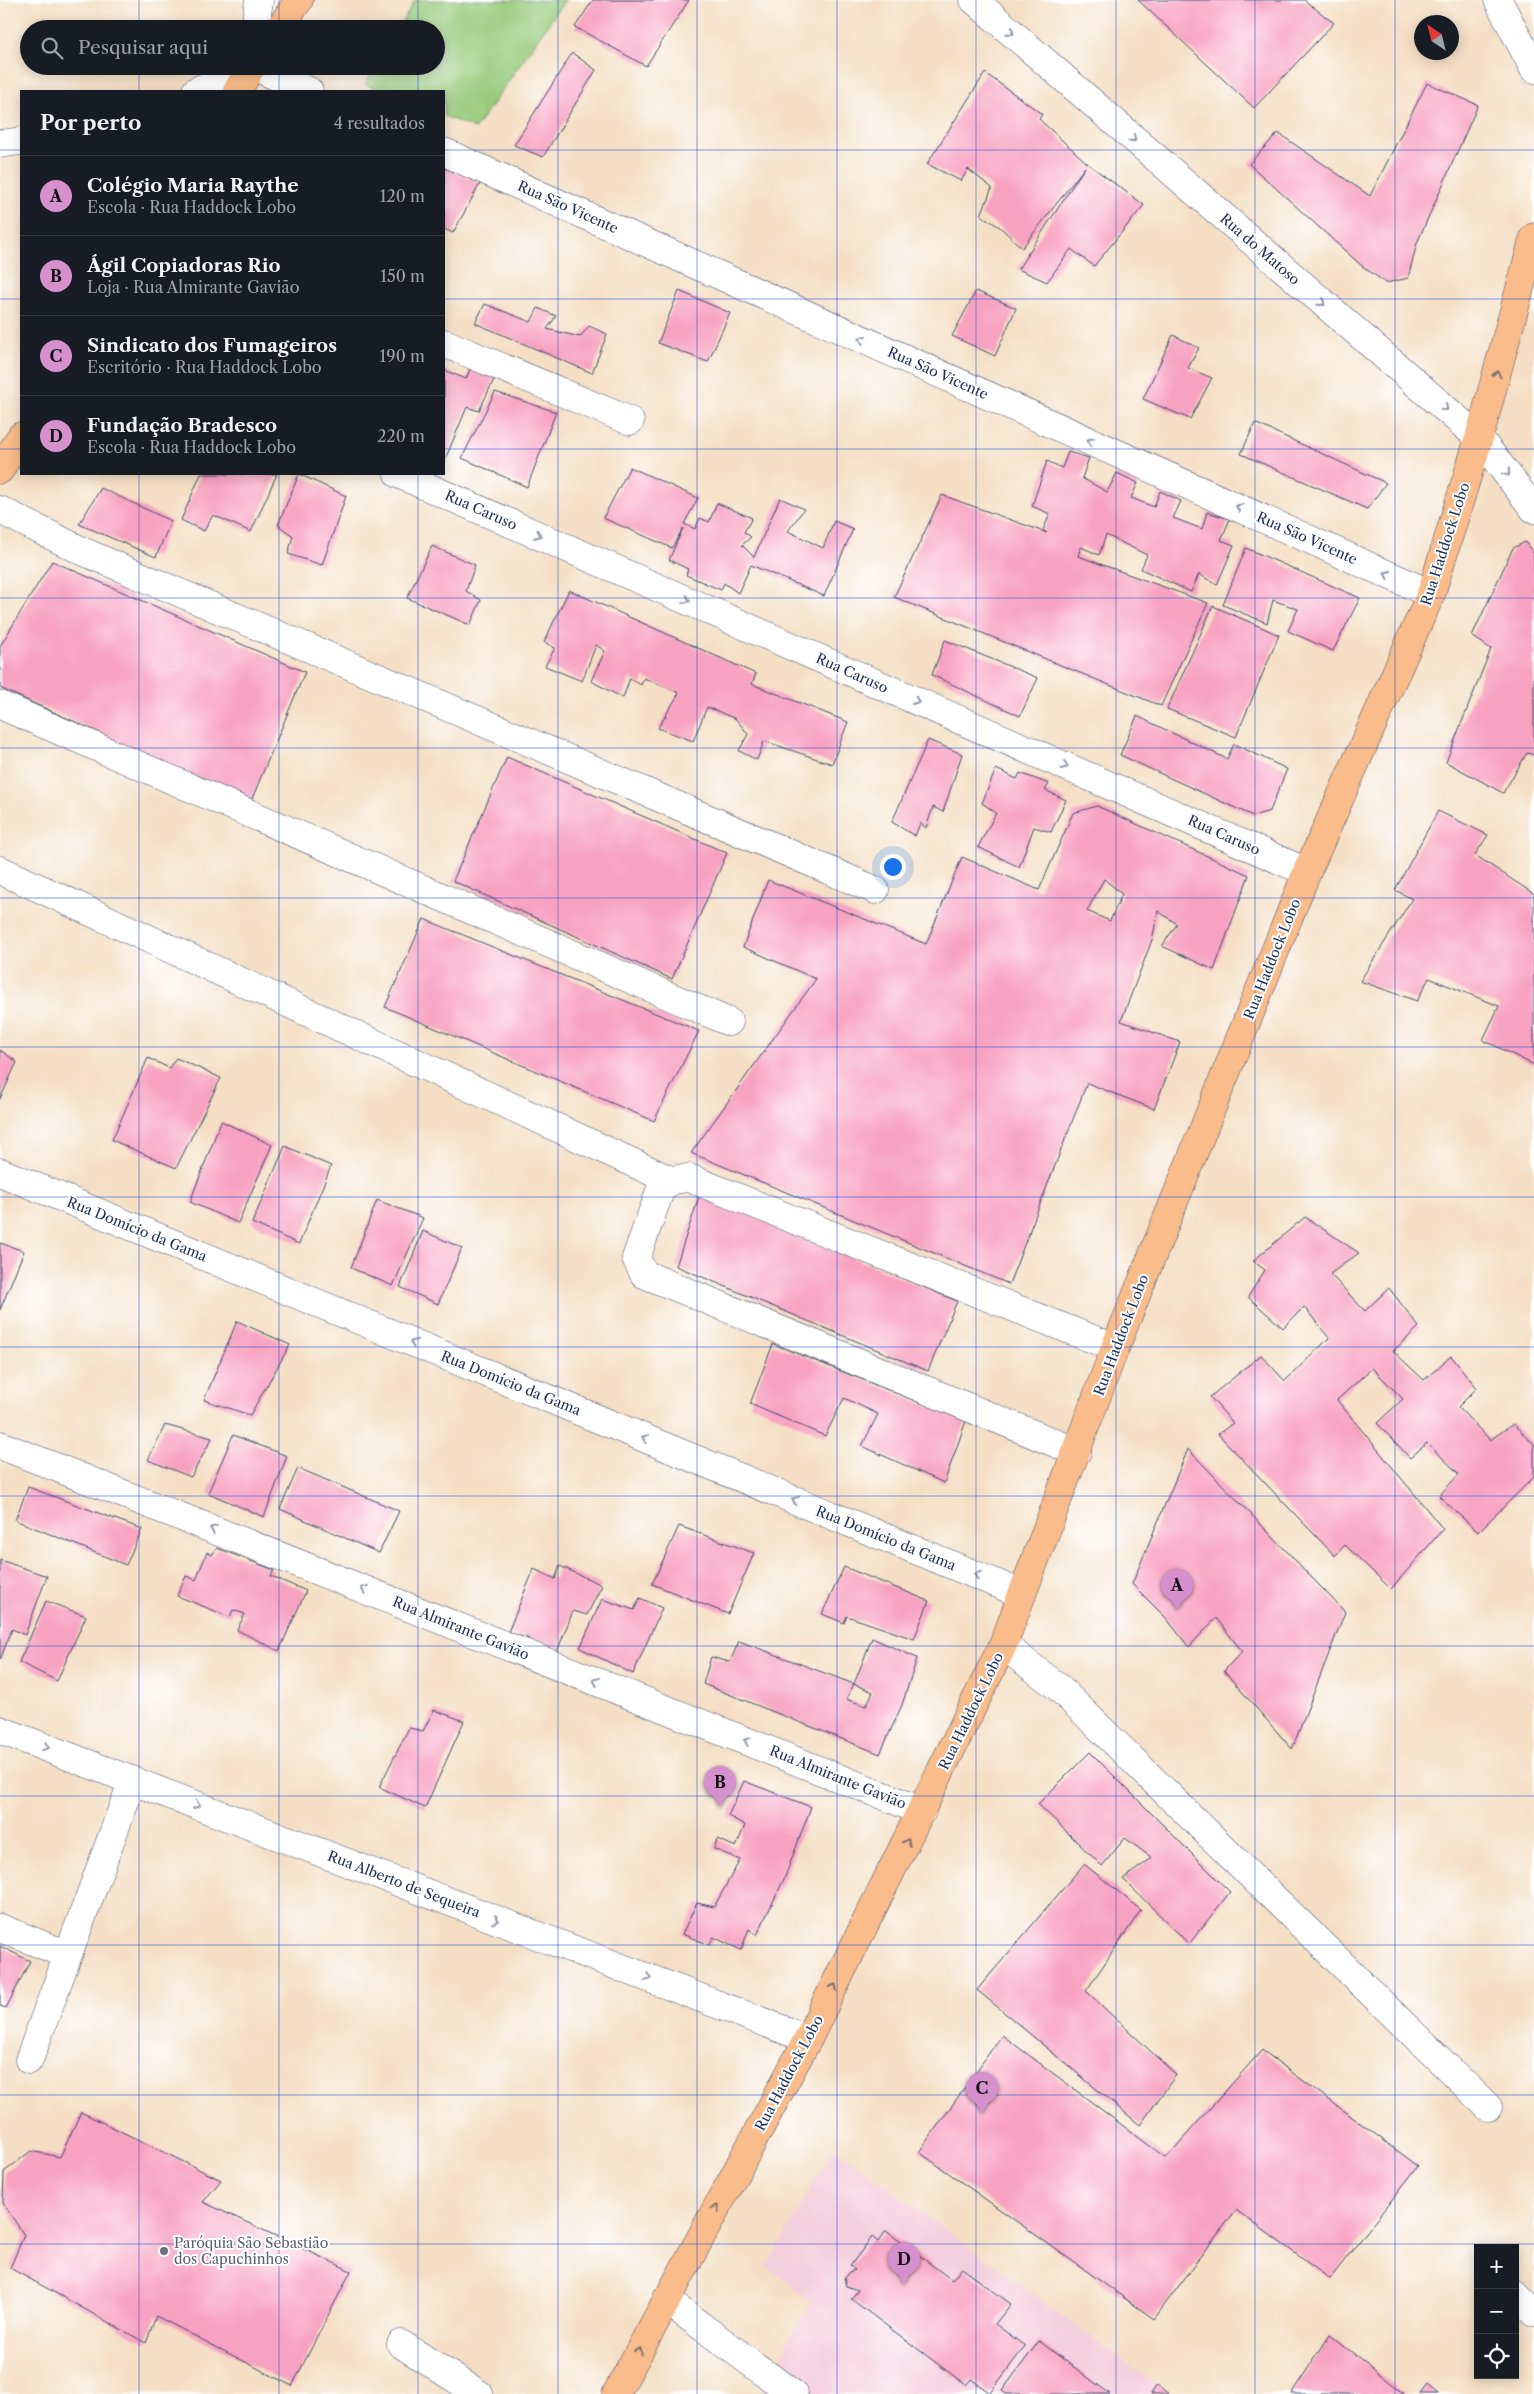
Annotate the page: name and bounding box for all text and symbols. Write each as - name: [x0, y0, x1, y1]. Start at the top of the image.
- north arrow: [1414, 15, 1459, 60]
- search box: [20, 20, 445, 75]
- one-way arrow: [1005, 26, 1014, 35]
- icon: search: [38, 34, 66, 62]
- text: Pesquisar aqui: [78, 36, 208, 59]
- text: Por perto: [40, 110, 141, 135]
- text: 4 resultados: [334, 113, 425, 133]
- one-way arrow: [1128, 133, 1137, 142]
- text: Colégio Maria Raythe: [87, 174, 299, 197]
- street label: Rua São Vicente: [515, 177, 621, 237]
- text: A: [50, 186, 62, 206]
- text: 120 m: [380, 186, 425, 206]
- text: Escola · Rua Haddock Lobo: [87, 197, 296, 217]
- street label: Rua do Matoso: [1216, 209, 1304, 289]
- text: Ágil Copiadoras Rio: [87, 254, 281, 277]
- text: B: [50, 266, 62, 286]
- text: 150 m: [380, 266, 425, 286]
- text: Loja · Rua Almirante Gavião: [87, 277, 300, 297]
- one-way arrow: [1316, 297, 1325, 306]
- text: Sindicato dos Fumageiros: [87, 334, 337, 357]
- one-way arrow: [858, 334, 867, 345]
- street label: Rua São Vicente: [885, 343, 991, 403]
- text: C: [50, 346, 62, 366]
- text: 190 m: [380, 346, 425, 366]
- text: Escritório · Rua Haddock Lobo: [87, 357, 322, 377]
- one-way arrow: [1491, 370, 1501, 378]
- one-way arrow: [1439, 403, 1448, 411]
- text: Fundação Bradesco: [87, 414, 277, 437]
- text: D: [49, 426, 63, 446]
- text: 220 m: [377, 426, 425, 446]
- text: Escola · Rua Haddock Lobo: [87, 437, 296, 457]
- one-way arrow: [1086, 437, 1095, 447]
- one-way arrow: [1501, 468, 1510, 477]
- street label: Rua Haddock Lobo: [1417, 480, 1473, 608]
- street label: Rua Caruso: [442, 486, 520, 534]
- one-way arrow: [1235, 503, 1244, 514]
- street label: Rua São Vicente: [1254, 508, 1360, 568]
- one-way arrow: [533, 529, 542, 540]
- one-way arrow: [1383, 569, 1392, 580]
- one-way arrow: [682, 594, 691, 605]
- street label: Rua Caruso: [813, 649, 891, 697]
- one-way arrow: [911, 694, 920, 705]
- one-way arrow: [1060, 759, 1069, 770]
- street label: Rua Caruso: [1185, 811, 1263, 859]
- your location: [880, 854, 906, 880]
- street label: Rua Haddock Lobo: [1240, 896, 1304, 1022]
- street label: Rua Domício da Gama: [64, 1193, 210, 1266]
- street label: Rua Haddock Lobo: [1090, 1272, 1152, 1398]
- one-way arrow: [410, 1338, 418, 1348]
- street label: Rua Domício da Gama: [438, 1347, 584, 1420]
- one-way arrow: [641, 1434, 649, 1444]
- one-way arrow: [791, 1496, 800, 1506]
- street label: Rua Domício da Gama: [813, 1502, 959, 1575]
- one-way arrow: [209, 1525, 217, 1535]
- pin: A: [1161, 1569, 1193, 1610]
- one-way arrow: [973, 1571, 982, 1582]
- one-way arrow: [360, 1585, 368, 1595]
- street label: Rua Almirante Gavião: [390, 1592, 532, 1664]
- street label: Rua Haddock Lobo: [935, 1649, 1007, 1773]
- one-way arrow: [592, 1677, 601, 1687]
- one-way arrow: [743, 1737, 752, 1747]
- one-way arrow: [41, 1741, 49, 1751]
- street label: Rua Almirante Gavião: [767, 1741, 909, 1813]
- pin: B: [704, 1766, 736, 1807]
- one-way arrow: [192, 1799, 201, 1809]
- one-way arrow: [901, 1838, 911, 1847]
- street label: Rua Alberto de Sequeira: [325, 1847, 483, 1922]
- one-way arrow: [491, 1913, 500, 1924]
- one-way arrow: [643, 1972, 652, 1982]
- one-way arrow: [827, 1984, 837, 1993]
- street label: Rua Haddock Lobo: [751, 2012, 827, 2134]
- pin: C: [966, 2072, 998, 2113]
- one-way arrow: [710, 2204, 720, 2213]
- place label: Paróquia São Sebastião dos Capuchinhos: [174, 2234, 328, 2268]
- pin: D: [888, 2243, 920, 2284]
- map controls: [1474, 2244, 1519, 2379]
- button: +: [1474, 2244, 1519, 2289]
- marker: Paróquia São Sebastião dos Capuchinhos: [158, 2245, 170, 2257]
- button: −: [1474, 2289, 1519, 2334]
- button: locate: [1474, 2334, 1519, 2379]
- one-way arrow: [633, 2347, 643, 2356]

